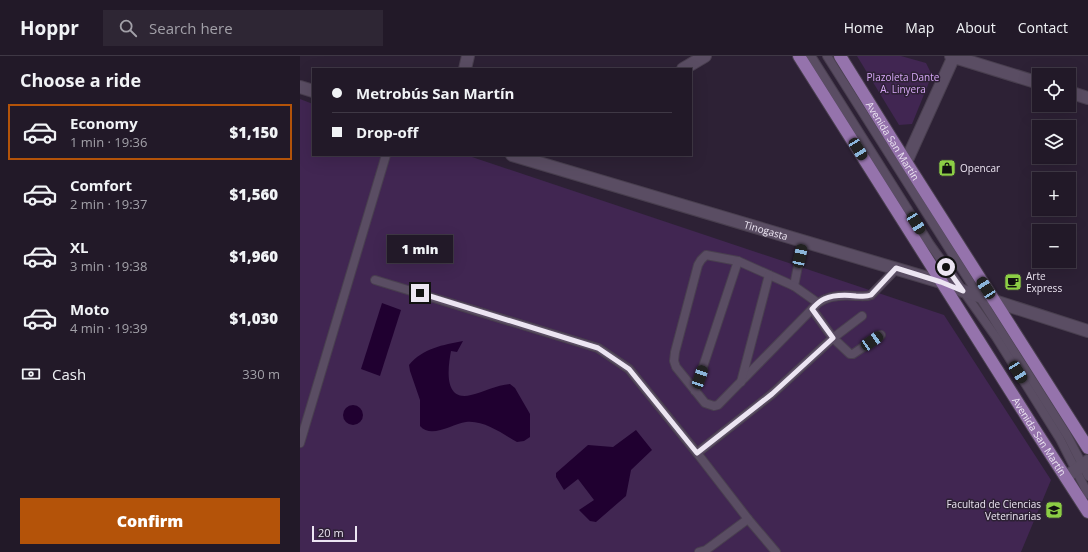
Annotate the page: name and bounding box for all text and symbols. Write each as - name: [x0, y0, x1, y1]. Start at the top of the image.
- search box: [103, 10, 383, 46]
- text: Hoppr: [20, 15, 79, 41]
- icon: search: [117, 17, 139, 39]
- text: Search here: [149, 18, 233, 38]
- text: Home: [844, 18, 883, 37]
- text: Map: [905, 18, 934, 37]
- text: About: [956, 18, 996, 37]
- text: Contact: [1018, 18, 1068, 37]
- text: Choose a ride: [20, 68, 141, 92]
- map controls: [1032, 68, 1076, 268]
- button: locate: [1032, 68, 1076, 112]
- park label: Plazoleta Dante A. Linyera: [867, 70, 940, 96]
- text: Metrobús San Martín: [356, 83, 514, 103]
- street label: Avenida San Martín: [863, 99, 923, 183]
- text: Economy: [70, 113, 138, 133]
- icon: car: [22, 114, 58, 150]
- button: layers: [1032, 120, 1076, 164]
- text: $1,150: [230, 122, 278, 142]
- text: Drop-off: [356, 122, 418, 142]
- text: 1 min · 19:36: [70, 133, 147, 151]
- car: [847, 136, 869, 162]
- shop icon: Opencar: [937, 158, 957, 178]
- place label: Opencar: [960, 161, 1000, 175]
- button: +: [1032, 172, 1076, 216]
- text: Comfort: [70, 175, 132, 195]
- icon: car: [22, 176, 58, 212]
- text: $1,560: [230, 184, 278, 204]
- text: 2 min · 19:37: [70, 195, 147, 213]
- car: [905, 210, 927, 236]
- street label: Tinogasta: [742, 217, 790, 243]
- button: −: [1032, 224, 1076, 268]
- callout: 1 min: [387, 235, 453, 263]
- text: XL: [70, 237, 88, 257]
- icon: car: [22, 238, 58, 274]
- text: 1 min: [402, 240, 438, 258]
- car: [792, 243, 808, 269]
- text: $1,960: [230, 246, 278, 266]
- text: 3 min · 19:38: [70, 257, 147, 275]
- route start: [937, 258, 955, 276]
- place label: Arte Express: [1026, 269, 1062, 295]
- cafe icon: Arte Express: [1003, 272, 1023, 292]
- car: [974, 275, 998, 301]
- route end: [411, 284, 429, 302]
- text: Moto: [70, 299, 109, 319]
- icon: car: [22, 300, 58, 336]
- text: $1,030: [230, 308, 278, 328]
- text: 4 min · 19:39: [70, 319, 147, 337]
- car: [859, 329, 885, 353]
- car: [1007, 359, 1029, 385]
- icon: cash: [20, 363, 42, 385]
- text: Cash: [52, 364, 86, 384]
- car: [691, 364, 709, 390]
- text: 330 m: [242, 365, 280, 383]
- street label: Avenida San Martín: [1009, 394, 1070, 478]
- place label: Facultad de Ciencias Veterinarias: [946, 497, 1041, 523]
- button: Confirm: [20, 498, 280, 544]
- school or university icon: Facultad de Ciencias Veterinarias: [1044, 500, 1064, 520]
- scale bar: [312, 524, 357, 543]
- text: 20 m: [318, 525, 344, 540]

